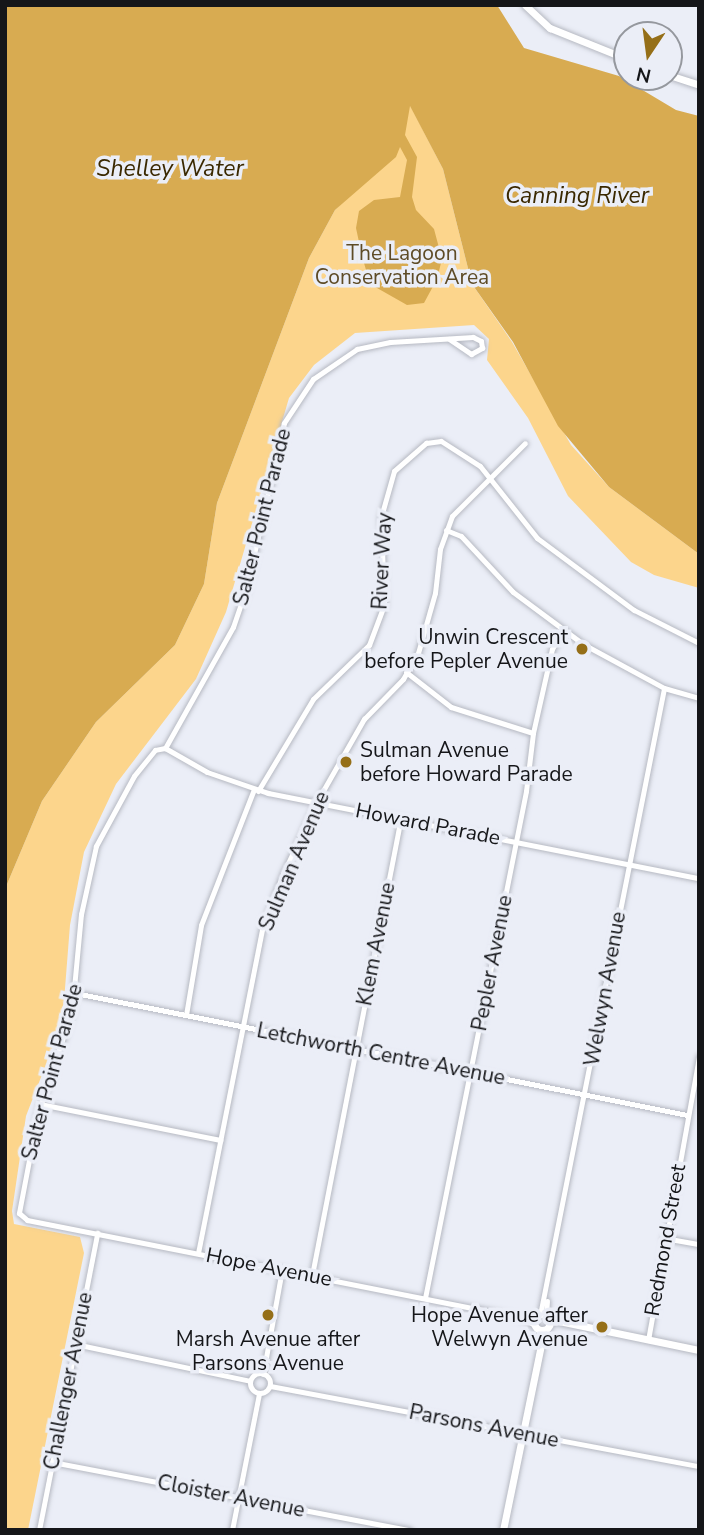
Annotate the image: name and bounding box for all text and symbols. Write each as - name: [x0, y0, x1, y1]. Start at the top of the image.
- north arrow: [613, 21, 683, 91]
- text: N: [634, 60, 654, 89]
- water label: Shelley Water: [96, 155, 244, 183]
- water label: Canning River: [505, 182, 649, 210]
- park label: The Lagoon Conservation Area: [315, 240, 489, 290]
- street label: Salter Point Parade: [228, 426, 296, 608]
- street label: River Way: [367, 512, 397, 610]
- place label: Unwin Crescent before Pepler Avenue: [364, 624, 568, 674]
- marker: Unwin Crescent before Pepler Avenue: [574, 641, 590, 657]
- place label: Sulman Avenue before Howard Parade: [360, 737, 573, 787]
- marker: Sulman Avenue before Howard Parade: [338, 754, 354, 770]
- street label: Sulman Avenue: [253, 788, 335, 934]
- street label: Howard Parade: [353, 798, 503, 850]
- street label: Klem Avenue: [352, 880, 400, 1008]
- street label: Pepler Avenue: [466, 893, 518, 1033]
- street label: Welwyn Avenue: [579, 910, 631, 1068]
- street label: Salter Point Parade: [16, 981, 88, 1163]
- street label: Letchworth Centre Avenue: [255, 1018, 507, 1090]
- street label: Redmond Street: [639, 1162, 691, 1318]
- street label: Hope Avenue: [204, 1242, 334, 1292]
- street label: Challenger Avenue: [38, 1290, 98, 1472]
- place label: Hope Avenue after Welwyn Avenue: [411, 1302, 588, 1352]
- marker: Marsh Avenue after Parsons Avenue: [260, 1307, 276, 1323]
- marker: Hope Avenue after Welwyn Avenue: [594, 1319, 610, 1335]
- place label: Marsh Avenue after Parsons Avenue: [176, 1326, 360, 1376]
- street label: Parsons Avenue: [407, 1399, 561, 1453]
- street label: Cloister Avenue: [155, 1469, 307, 1523]

